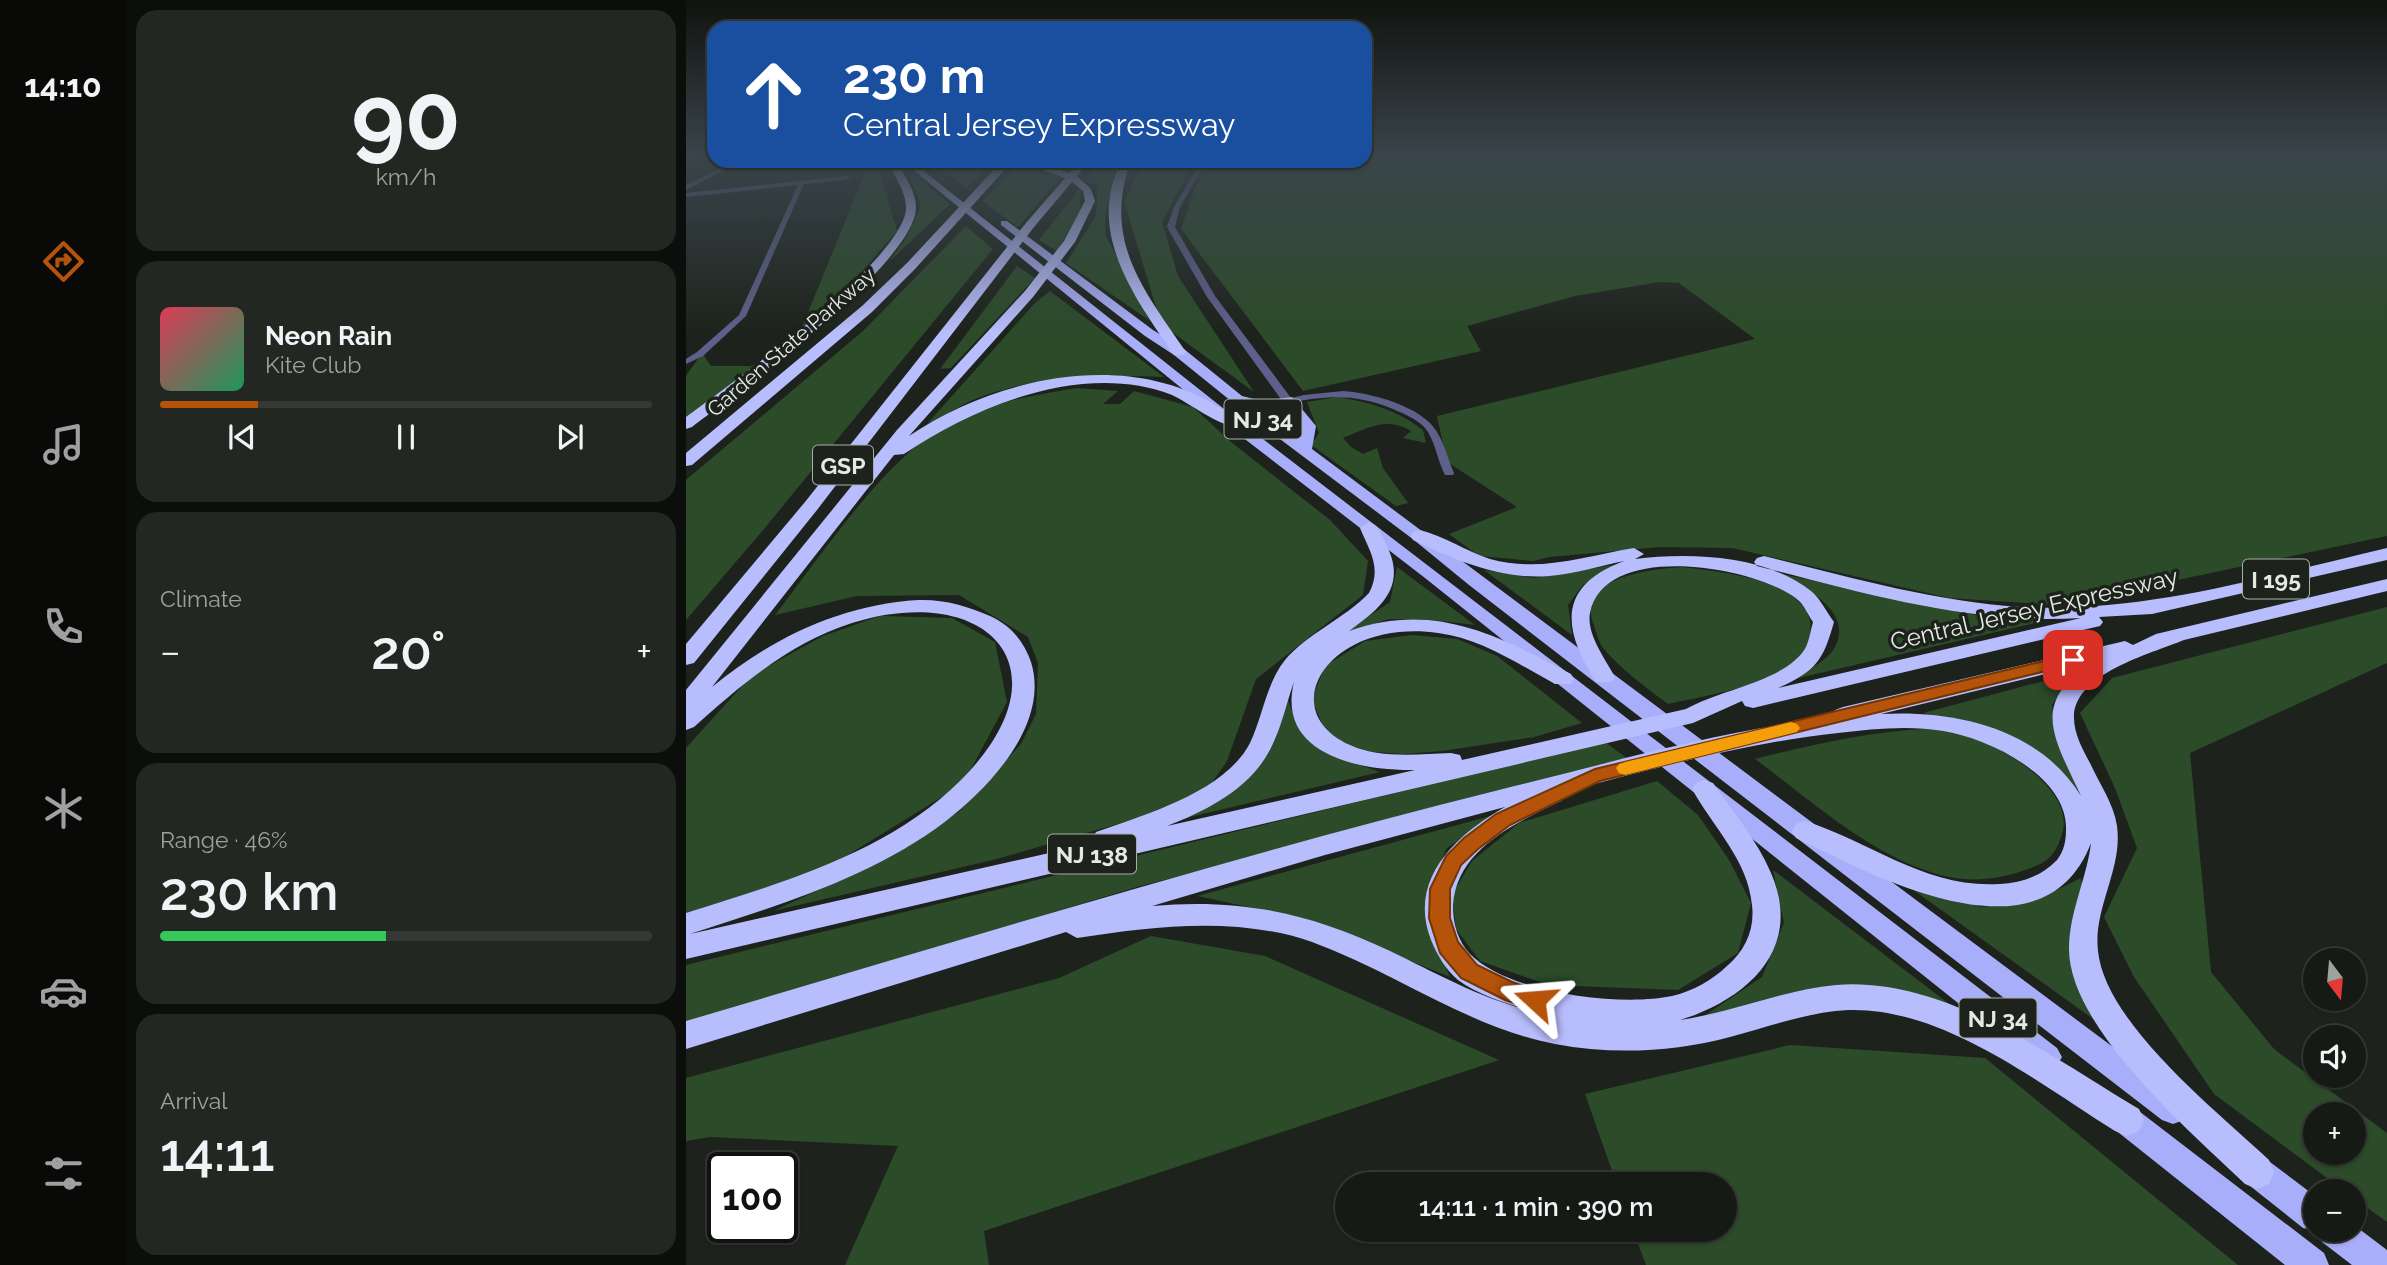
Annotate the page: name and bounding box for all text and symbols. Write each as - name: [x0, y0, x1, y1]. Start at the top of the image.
- text: 230 m: [843, 47, 985, 104]
- icon: ahead: [728, 49, 819, 140]
- text: 90: [351, 64, 461, 171]
- text: 14:10: [24, 67, 102, 104]
- text: Central Jersey Expressway: [843, 106, 1235, 143]
- text: km/h: [376, 163, 436, 190]
- icon: directions: [39, 237, 88, 286]
- street label: Garden State Parkway: [702, 262, 880, 422]
- text: Neon Rain: [265, 321, 392, 351]
- text: Kite Club: [265, 351, 362, 378]
- road number: NJ 34: [1224, 400, 1302, 438]
- icon: previous: [223, 418, 261, 456]
- icon: pause: [387, 418, 425, 456]
- icon: next: [551, 418, 589, 456]
- icon: music: [39, 420, 88, 469]
- road number: GSP: [813, 446, 873, 485]
- road number: I 195: [2243, 559, 2309, 598]
- street label: Central Jersey Expressway: [1887, 562, 2181, 656]
- text: Climate: [160, 585, 242, 612]
- icon: phone: [39, 602, 88, 651]
- text: 20°: [371, 620, 445, 681]
- text: −: [160, 629, 180, 674]
- text: +: [636, 629, 652, 674]
- pin: [2043, 630, 2103, 690]
- icon: arrive: [2054, 641, 2092, 679]
- icon: climate: [39, 784, 88, 833]
- text: Range · 46%: [160, 826, 287, 853]
- road number: NJ 138: [1048, 834, 1136, 874]
- text: 230 km: [160, 861, 339, 922]
- north arrow: [2303, 948, 2366, 1012]
- map controls: [2303, 948, 2366, 1242]
- position arrow: [1498, 963, 1572, 1037]
- icon: car: [39, 967, 88, 1016]
- road number: NJ 34: [1960, 998, 2036, 1037]
- button: sound: [2303, 1025, 2366, 1088]
- text: Arrival: [160, 1087, 227, 1114]
- button: +: [2303, 1102, 2366, 1165]
- text: 14:11: [160, 1122, 274, 1183]
- icon: filters: [39, 1149, 88, 1198]
- speed limit sign: 100: [707, 1152, 798, 1243]
- button: −: [2303, 1179, 2366, 1242]
- text: 14:11 · 1 min · 390 m: [1419, 1192, 1653, 1222]

